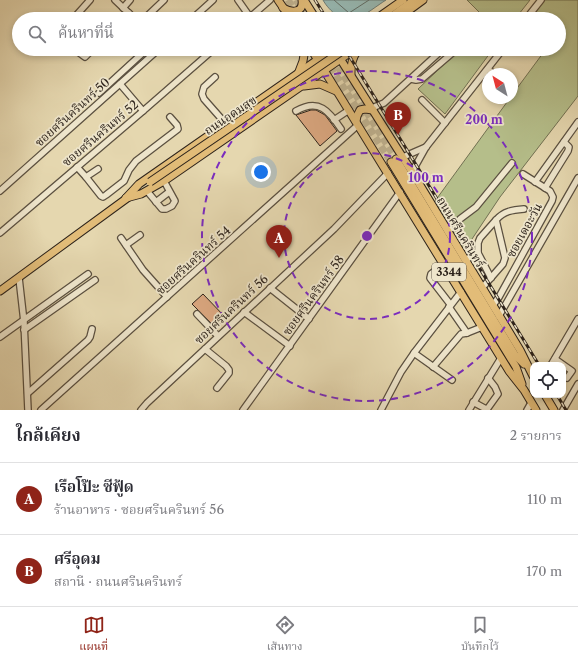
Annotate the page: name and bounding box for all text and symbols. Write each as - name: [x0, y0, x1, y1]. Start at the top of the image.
- search box: [12, 12, 566, 56]
- icon: search: [26, 23, 48, 45]
- text: ค้นหาที่นี่: [58, 23, 114, 42]
- north arrow: [482, 68, 518, 104]
- street label: ซอยศรีนครินทร์ 50: [31, 74, 113, 150]
- street label: ถนนอุดมสุข: [201, 92, 260, 139]
- street label: ซอยศรีนครินทร์ 52: [59, 97, 141, 169]
- pin: B: [385, 102, 411, 135]
- text: 200 m: [465, 112, 503, 127]
- your location: [251, 162, 271, 182]
- text: 100 m: [408, 170, 444, 185]
- street label: ถนนศรีนครินทร์: [434, 194, 488, 271]
- street label: ซอยเดอะวัน: [503, 200, 545, 260]
- street label: ซอยศรีนครินทร์ 54: [153, 223, 233, 297]
- pin: A: [266, 225, 292, 258]
- centre of rings: [360, 229, 374, 243]
- street label: ซอยศรีนครินทร์ 58: [279, 252, 347, 338]
- road number: 3344: [432, 263, 466, 281]
- street label: ซอยศรีนครินทร์ 56: [191, 271, 271, 347]
- map controls: [530, 362, 566, 398]
- button: locate: [530, 362, 566, 398]
- text: ใกล้เคียง: [16, 425, 81, 445]
- text: 2 รายการ: [510, 427, 562, 443]
- text: เรือโป๊ะ ซีฟู้ด: [54, 477, 134, 496]
- text: A: [24, 491, 34, 507]
- text: 110 m: [527, 491, 562, 507]
- text: ร้านอาหาร · ซอยศรีนครินทร์ 56: [54, 501, 224, 517]
- text: ศรีอุดม: [54, 549, 101, 568]
- text: B: [24, 563, 34, 579]
- text: 170 m: [526, 563, 562, 579]
- text: สถานี · ถนนศรีนครินทร์: [54, 573, 182, 589]
- tab: แผนที่: [79, 614, 108, 656]
- tab: เส้นทาง: [267, 614, 303, 656]
- tab: บันทึกไว้: [461, 614, 499, 656]

